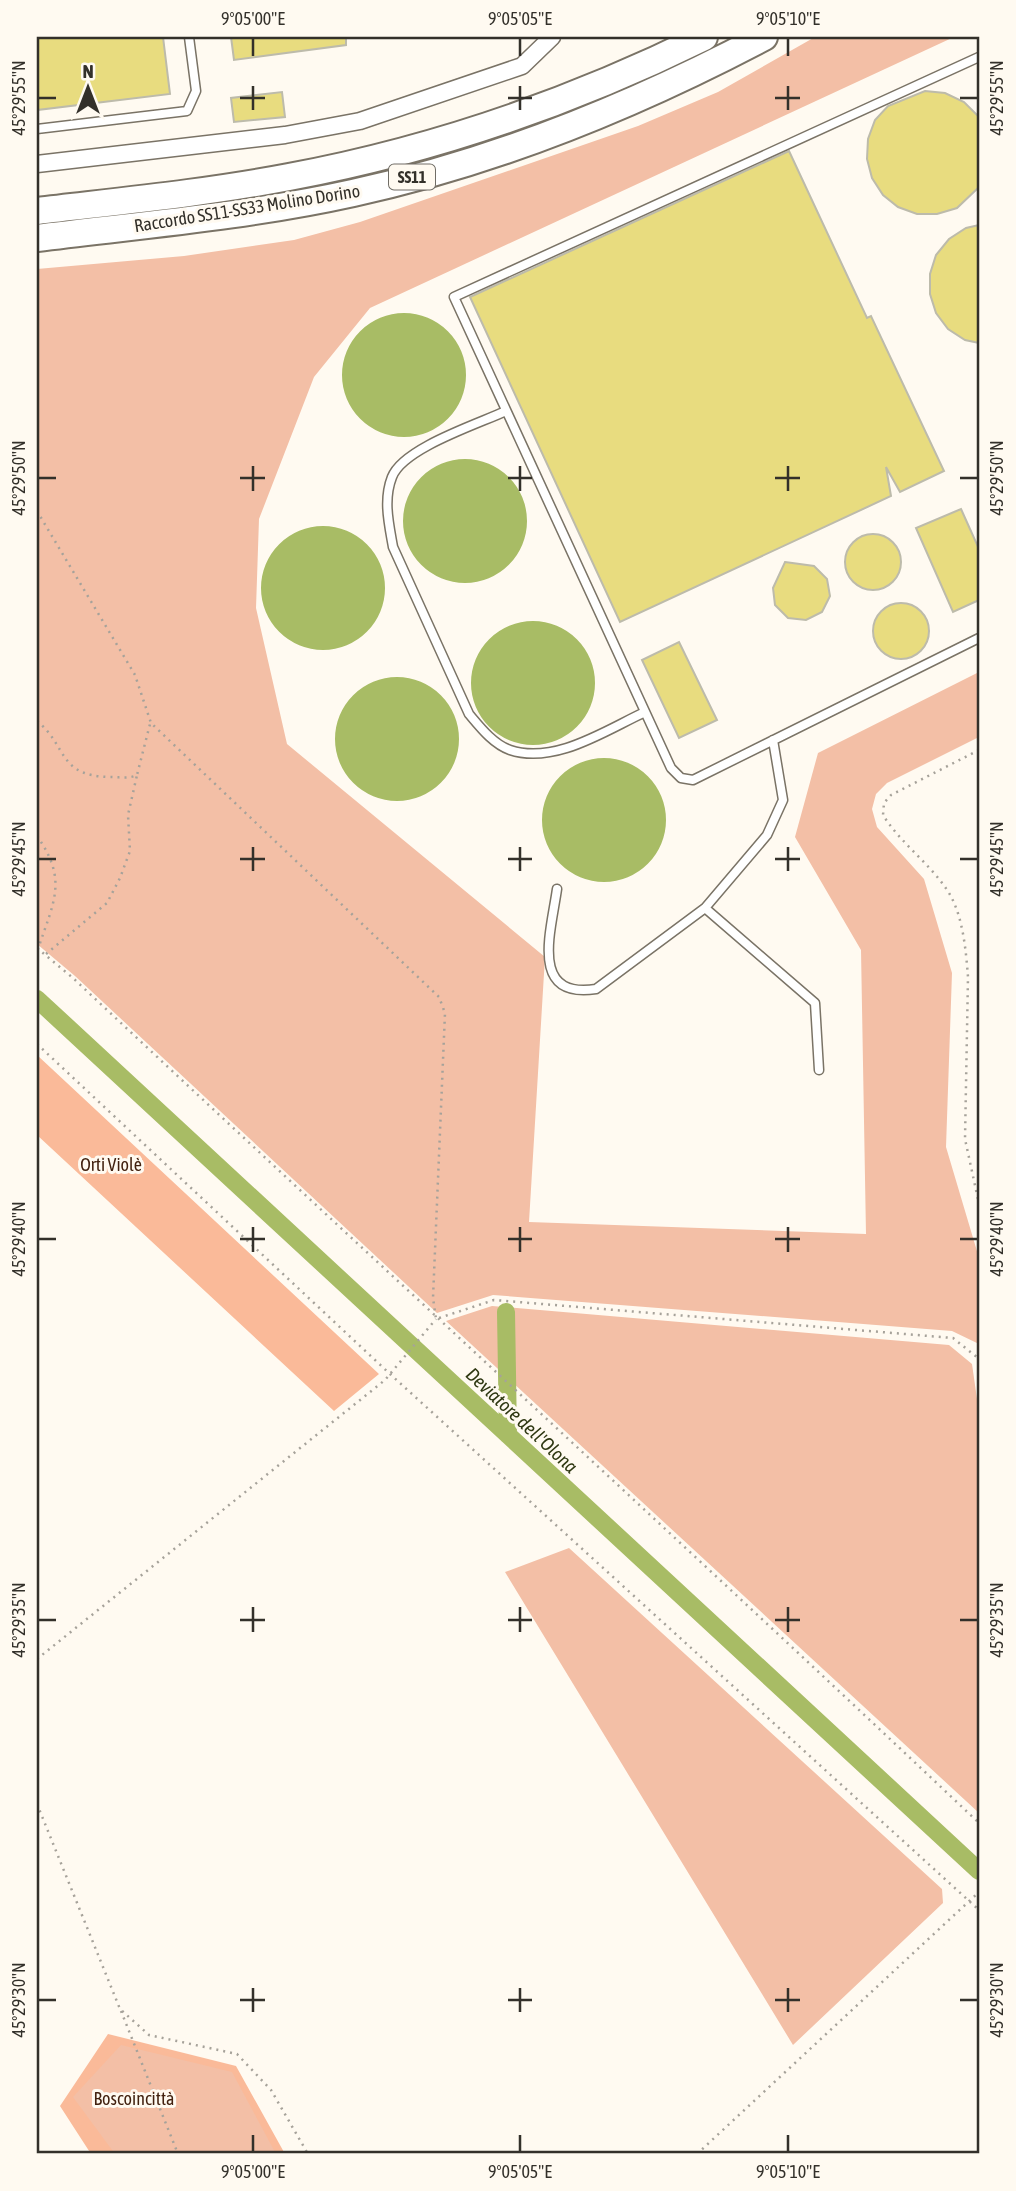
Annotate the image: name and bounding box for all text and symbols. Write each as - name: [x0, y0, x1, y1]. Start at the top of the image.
- text: 9°05'00"E: [221, 8, 285, 29]
- text: 9°05'05"E: [488, 8, 552, 29]
- text: 9°05'10"E: [756, 8, 820, 29]
- north arrow: [52, 52, 122, 122]
- text: 45°29'55"N: [8, 60, 29, 136]
- text: N: [82, 60, 94, 82]
- text: 45°29'55"N: [986, 60, 1007, 136]
- road number: SS11: [389, 164, 435, 190]
- street label: Raccordo SS11-SS33 Molino Dorino: [133, 180, 361, 236]
- text: 45°29'50"N: [8, 440, 29, 516]
- text: 45°29'50"N: [986, 440, 1007, 516]
- text: 45°29'45"N: [8, 821, 29, 897]
- text: 45°29'45"N: [986, 821, 1007, 897]
- park label: Orti Violè: [80, 1154, 142, 1175]
- text: 45°29'40"N: [8, 1201, 29, 1277]
- text: 45°29'40"N: [986, 1201, 1007, 1277]
- water label: Deviatore dell'Olona: [462, 1363, 582, 1477]
- text: 45°29'35"N: [8, 1582, 29, 1658]
- text: 45°29'35"N: [986, 1582, 1007, 1658]
- text: 45°29'30"N: [8, 1962, 29, 2038]
- text: 45°29'30"N: [986, 1962, 1007, 2038]
- park label: Boscoincittà: [94, 2088, 174, 2109]
- text: 9°05'00"E: [221, 2161, 285, 2182]
- text: 9°05'05"E: [488, 2161, 552, 2182]
- text: 9°05'10"E: [756, 2161, 820, 2182]

